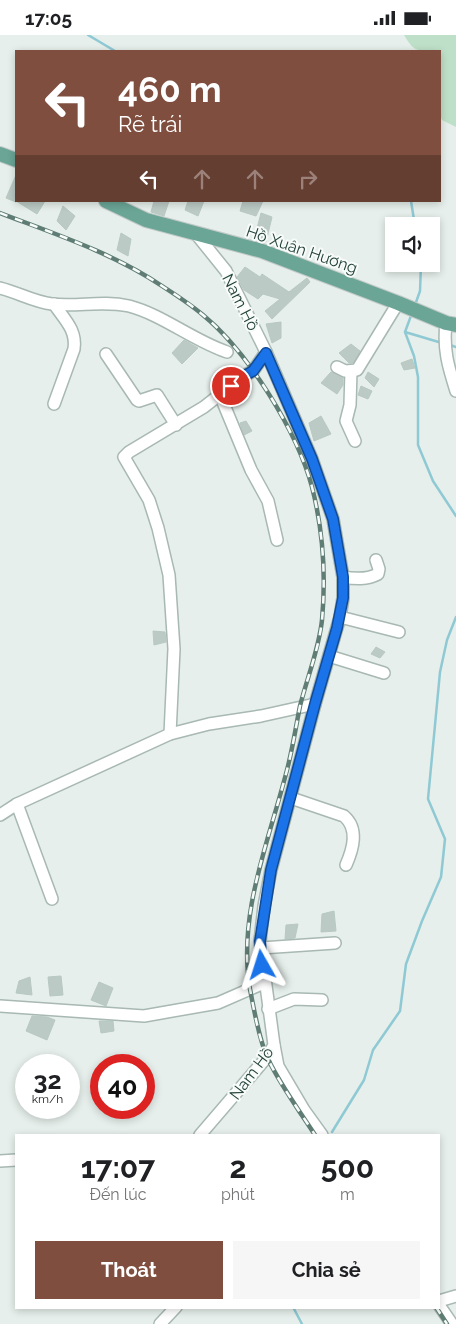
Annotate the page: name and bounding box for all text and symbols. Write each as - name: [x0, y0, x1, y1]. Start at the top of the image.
- text: 17:05: [25, 7, 72, 29]
- text: 460 m: [118, 69, 222, 110]
- icon: left: [35, 70, 100, 135]
- text: Rẽ trái: [118, 111, 182, 137]
- icon: left: [135, 165, 163, 193]
- icon: ahead: [188, 165, 216, 193]
- icon: ahead: [241, 165, 269, 193]
- icon: right: [294, 165, 322, 193]
- map controls: [385, 217, 440, 272]
- button: sound: [385, 217, 440, 272]
- street label: Hồ Xuân Hương: [244, 221, 360, 277]
- street label: Nam Hồ: [218, 271, 263, 334]
- pin: [210, 365, 252, 407]
- icon: arrive: [217, 372, 245, 400]
- position arrow: [235, 938, 287, 990]
- street label: Nam Hồ: [225, 1043, 277, 1103]
- speed limit sign: 40: [90, 1054, 155, 1119]
- text: 32: [33, 1065, 62, 1095]
- text: km/h: [32, 1092, 63, 1106]
- text: 17:07: [81, 1150, 155, 1185]
- text: 2: [229, 1150, 246, 1185]
- text: 500: [321, 1150, 374, 1185]
- text: Đến lúc: [89, 1185, 146, 1204]
- text: phút: [221, 1185, 255, 1204]
- text: m: [340, 1185, 355, 1204]
- button: Thoát: [35, 1241, 223, 1299]
- button: Chia sẻ: [233, 1241, 420, 1299]

